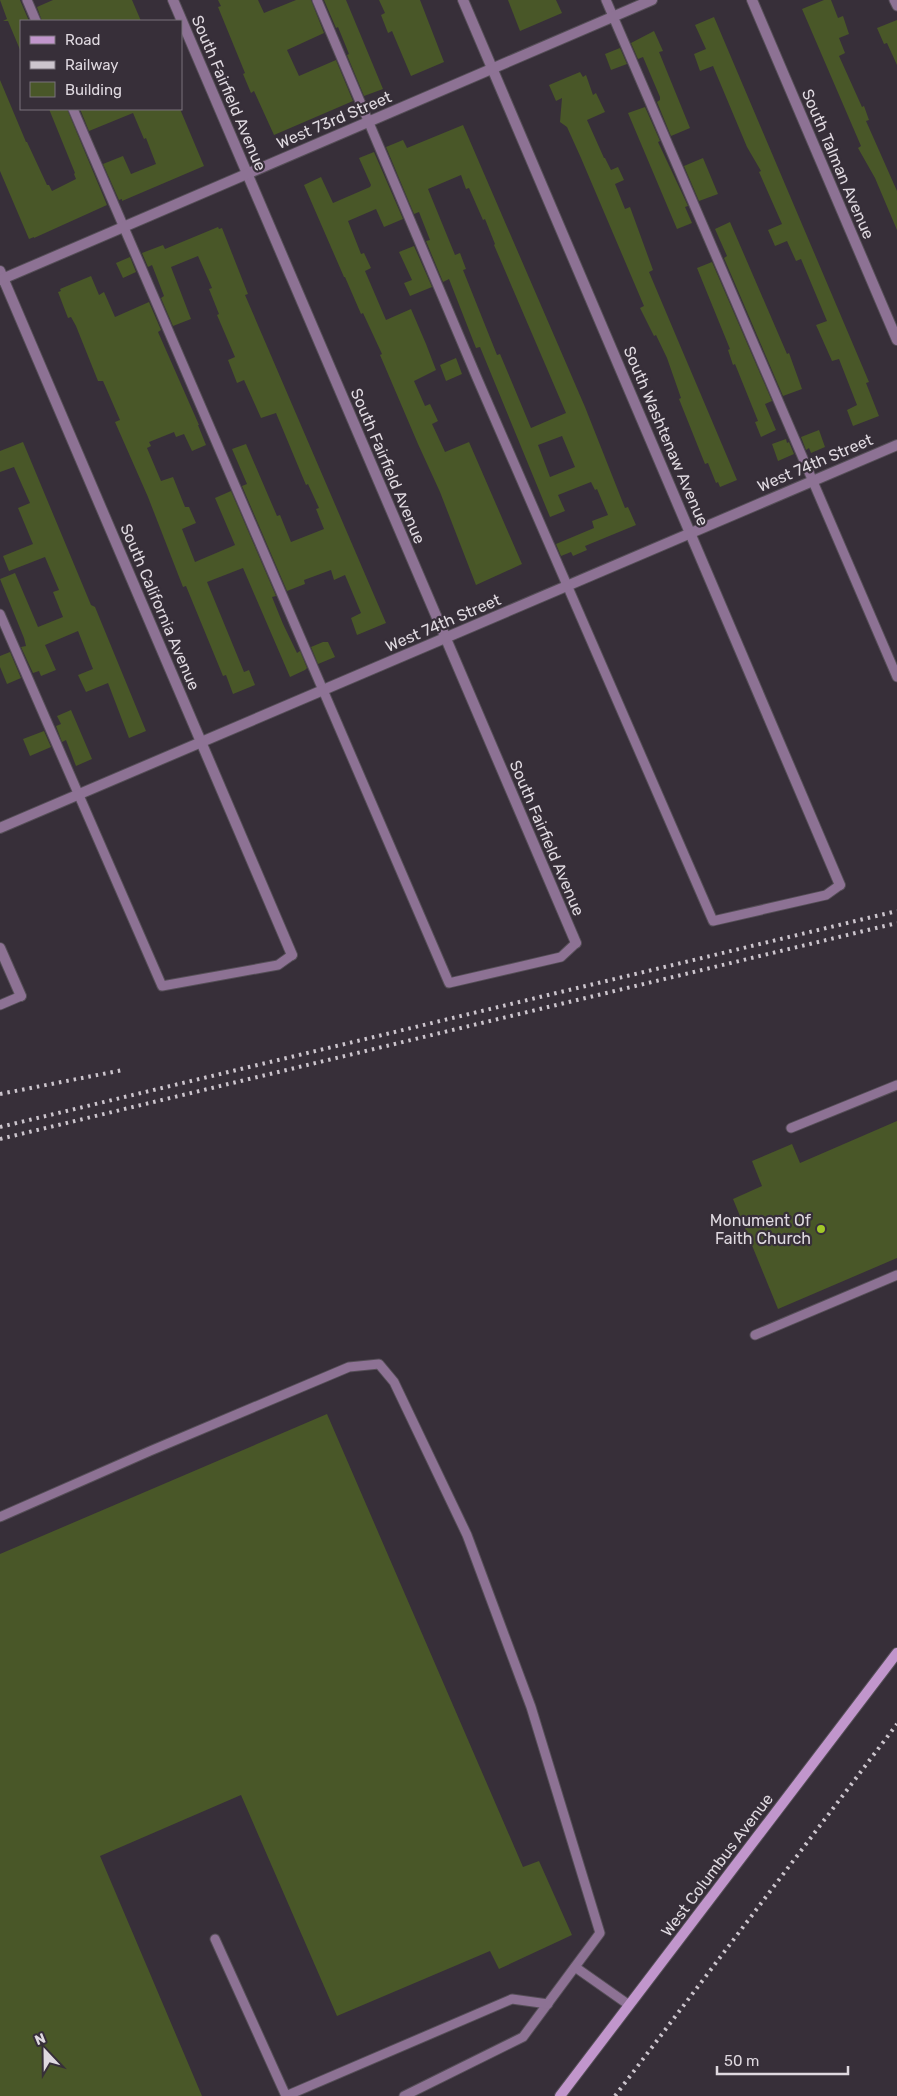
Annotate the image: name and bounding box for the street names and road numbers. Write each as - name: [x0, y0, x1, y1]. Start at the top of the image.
- street label: South Fairfield Avenue: [188, 12, 270, 174]
- street label: South Talman Avenue: [798, 86, 878, 242]
- street label: West 73rd Street: [274, 87, 394, 153]
- street label: South Washtenaw Avenue: [620, 343, 713, 529]
- street label: South Fairfield Avenue: [347, 385, 429, 547]
- street label: West 74th Street: [754, 430, 876, 496]
- street label: South California Avenue: [116, 521, 204, 693]
- street label: West 74th Street: [382, 590, 504, 656]
- street label: South Fairfield Avenue: [506, 757, 588, 919]
- street label: West Columbus Avenue: [657, 1790, 777, 1940]

